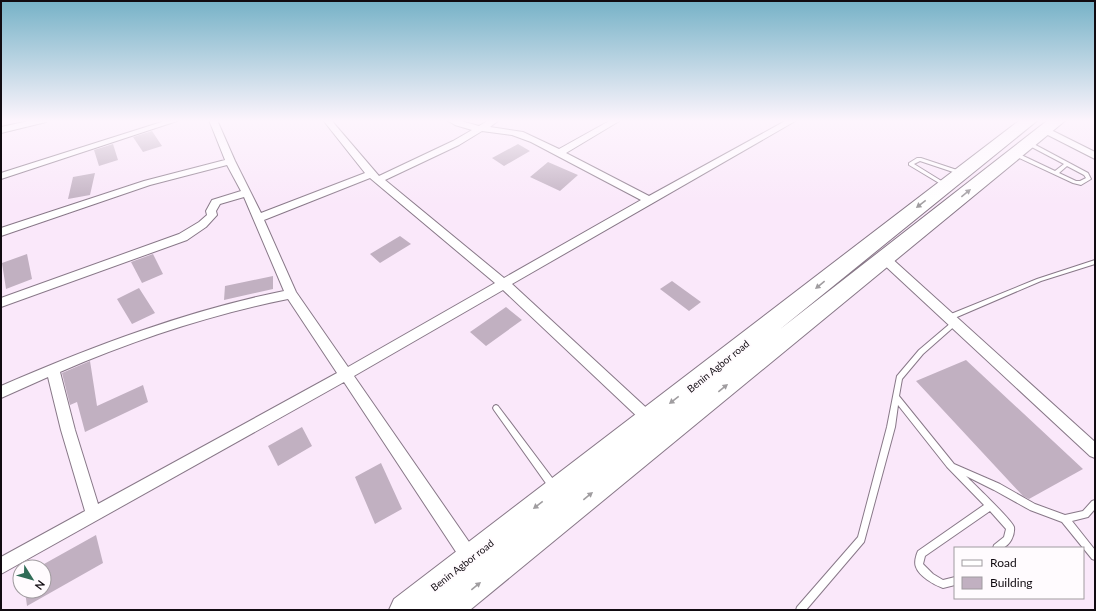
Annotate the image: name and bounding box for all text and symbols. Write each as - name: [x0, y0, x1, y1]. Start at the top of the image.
- one-way arrow: [961, 189, 972, 198]
- one-way arrow: [916, 200, 927, 208]
- one-way arrow: [814, 280, 825, 289]
- street label: Benin Agbor road: [685, 337, 751, 395]
- one-way arrow: [717, 384, 728, 393]
- one-way arrow: [669, 396, 680, 405]
- one-way arrow: [583, 491, 594, 500]
- one-way arrow: [532, 501, 543, 509]
- street label: Benin Agbor road: [428, 537, 496, 593]
- legend: [954, 547, 1084, 599]
- text: Road: [990, 555, 1017, 570]
- north arrow: [12, 559, 52, 599]
- text: Building: [990, 575, 1033, 590]
- text: N: [33, 578, 48, 593]
- one-way arrow: [470, 581, 481, 590]

